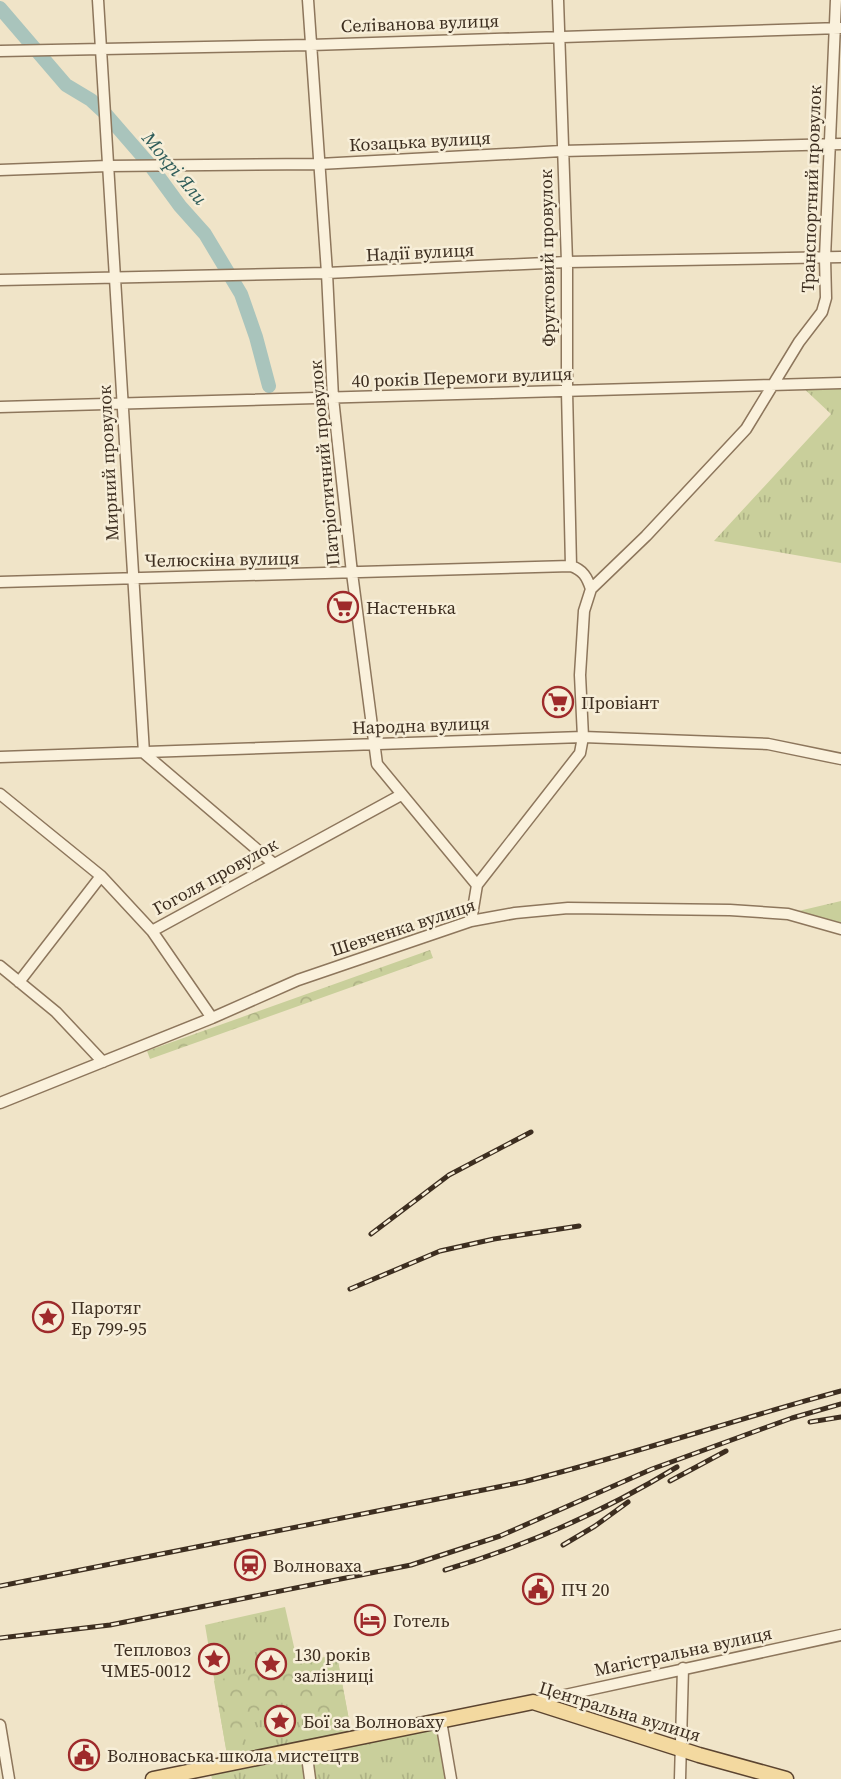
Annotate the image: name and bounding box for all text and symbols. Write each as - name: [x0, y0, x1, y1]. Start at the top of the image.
- street label: Селіванова вулиця: [340, 8, 500, 38]
- street label: Транспортний провулок: [795, 85, 827, 293]
- water label: Мокрі Яли: [136, 125, 214, 210]
- street label: Козацька вулиця: [349, 125, 491, 157]
- street label: Фруктовий провулок: [533, 169, 561, 347]
- street label: Надії вулиця: [365, 237, 475, 267]
- street label: Патріотичний провулок: [303, 359, 345, 567]
- street label: 40 років Перемоги вулиця: [351, 361, 573, 393]
- street label: Мирний провулок: [91, 384, 125, 542]
- street label: Челюскіна вулиця: [144, 545, 300, 573]
- supermarket icon: Настенька: [326, 590, 360, 624]
- place label: Настенька: [366, 595, 457, 620]
- supermarket icon: Провіант: [541, 685, 575, 719]
- place label: Провіант: [581, 690, 660, 715]
- street label: Народна вулиця: [352, 710, 490, 740]
- street label: Гоголя провулок: [148, 831, 282, 921]
- street label: Шевченка вулиця: [327, 892, 479, 962]
- place label: Паротяг Ер 799-95: [71, 1295, 147, 1341]
- place icon: Паротяг Ер 799-95: [31, 1300, 65, 1334]
- station icon: Волноваха: [233, 1548, 267, 1582]
- place label: Волноваха: [273, 1553, 363, 1578]
- public building icon: ПЧ 20: [521, 1572, 555, 1606]
- place label: ПЧ 20: [561, 1577, 610, 1602]
- hotel icon: Готель: [353, 1603, 387, 1637]
- place label: Готель: [393, 1608, 450, 1633]
- street label: Магістральна вулиця: [592, 1620, 774, 1682]
- place label: Тепловоз ЧМЕ5-0012: [101, 1637, 191, 1683]
- place icon: Тепловоз ЧМЕ5-0012: [197, 1642, 231, 1676]
- place label: 130 років залізниці: [294, 1642, 374, 1688]
- place icon: 130 років залізниці: [254, 1647, 288, 1681]
- street label: Центральна вулиця: [536, 1675, 704, 1747]
- place icon: Бої за Волноваху: [263, 1704, 297, 1738]
- place label: Бої за Волноваху: [303, 1709, 445, 1734]
- public building icon: Волноваська школа мистецтв: [67, 1738, 101, 1772]
- place label: Волноваська школа мистецтв: [107, 1743, 359, 1768]

